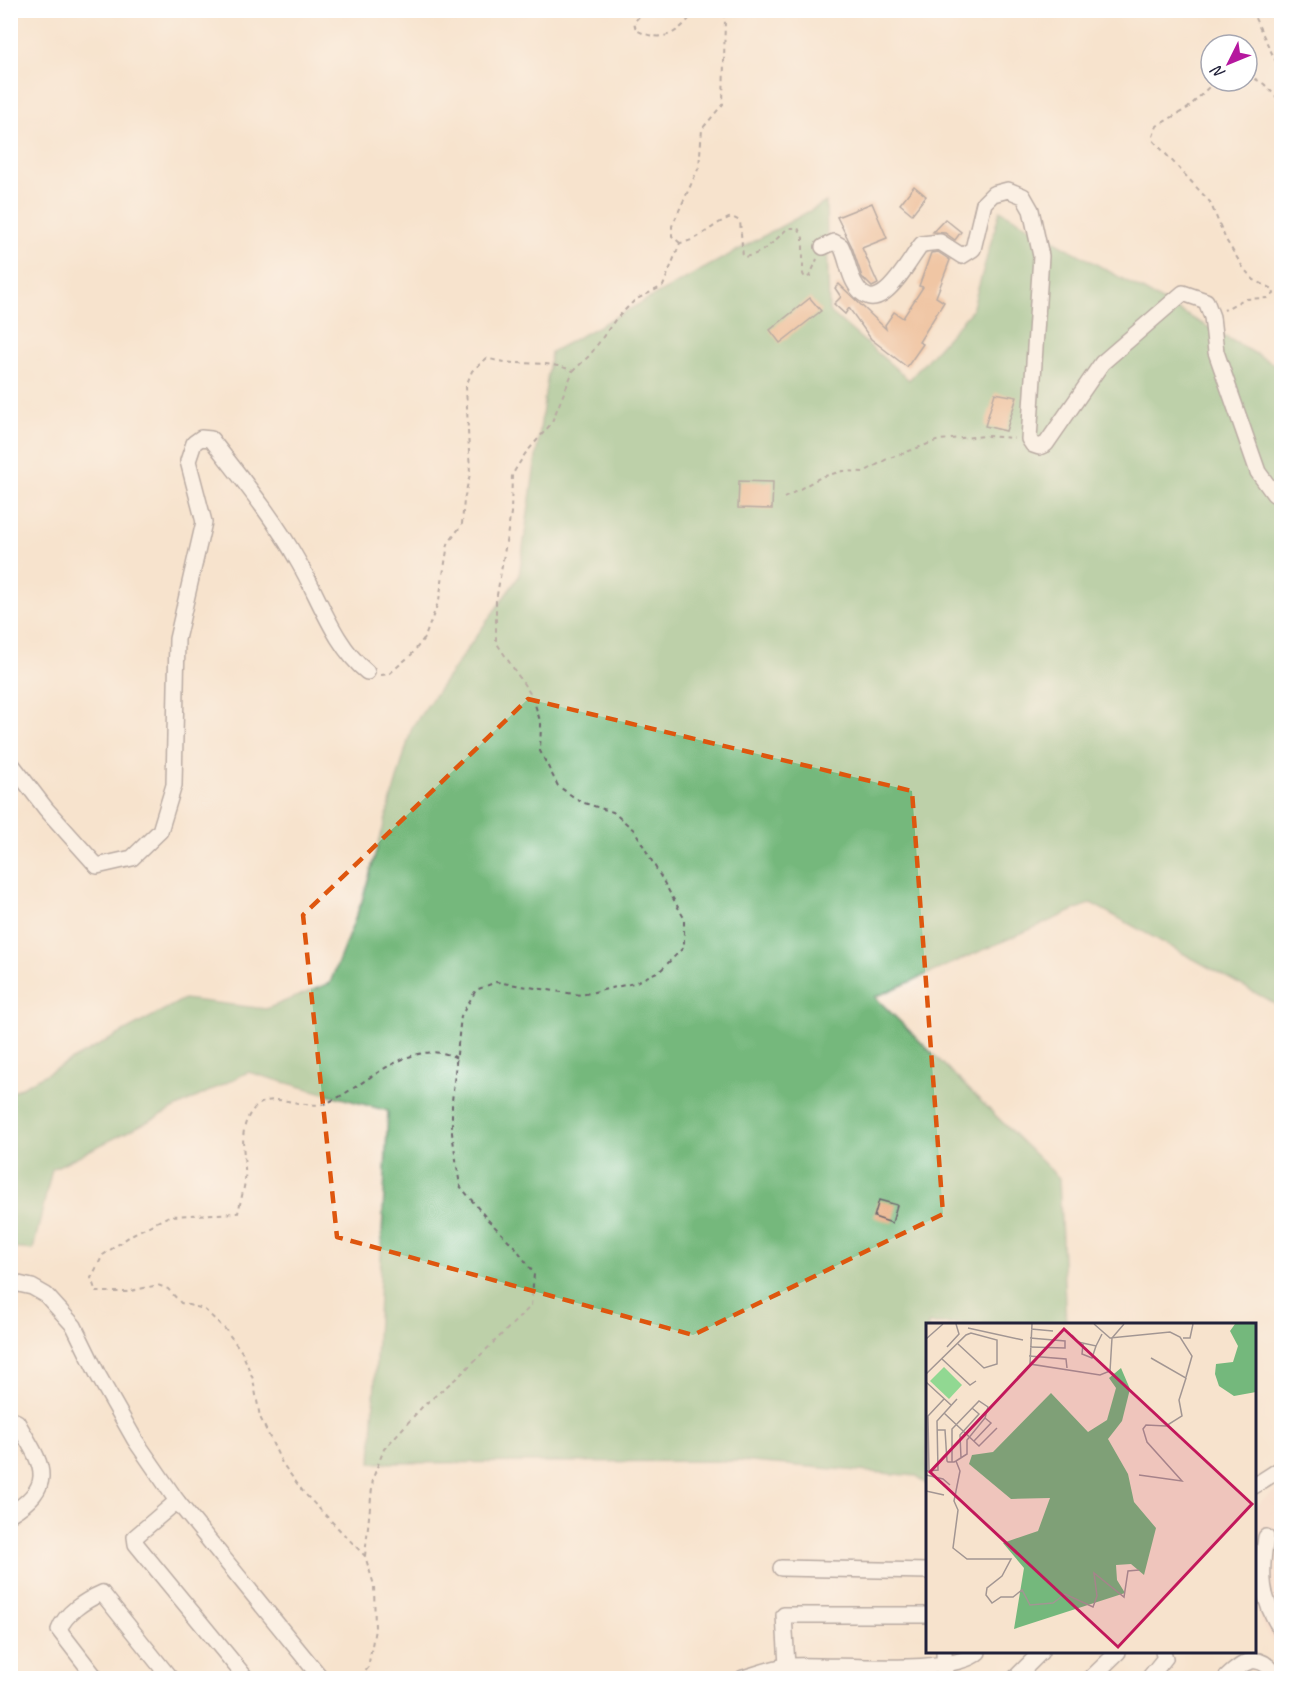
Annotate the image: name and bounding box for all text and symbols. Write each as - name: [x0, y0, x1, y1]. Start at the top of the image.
- north arrow: [1199, 33, 1259, 93]
- text: N: [1206, 60, 1229, 83]
- inset map: [926, 1323, 1256, 1653]

